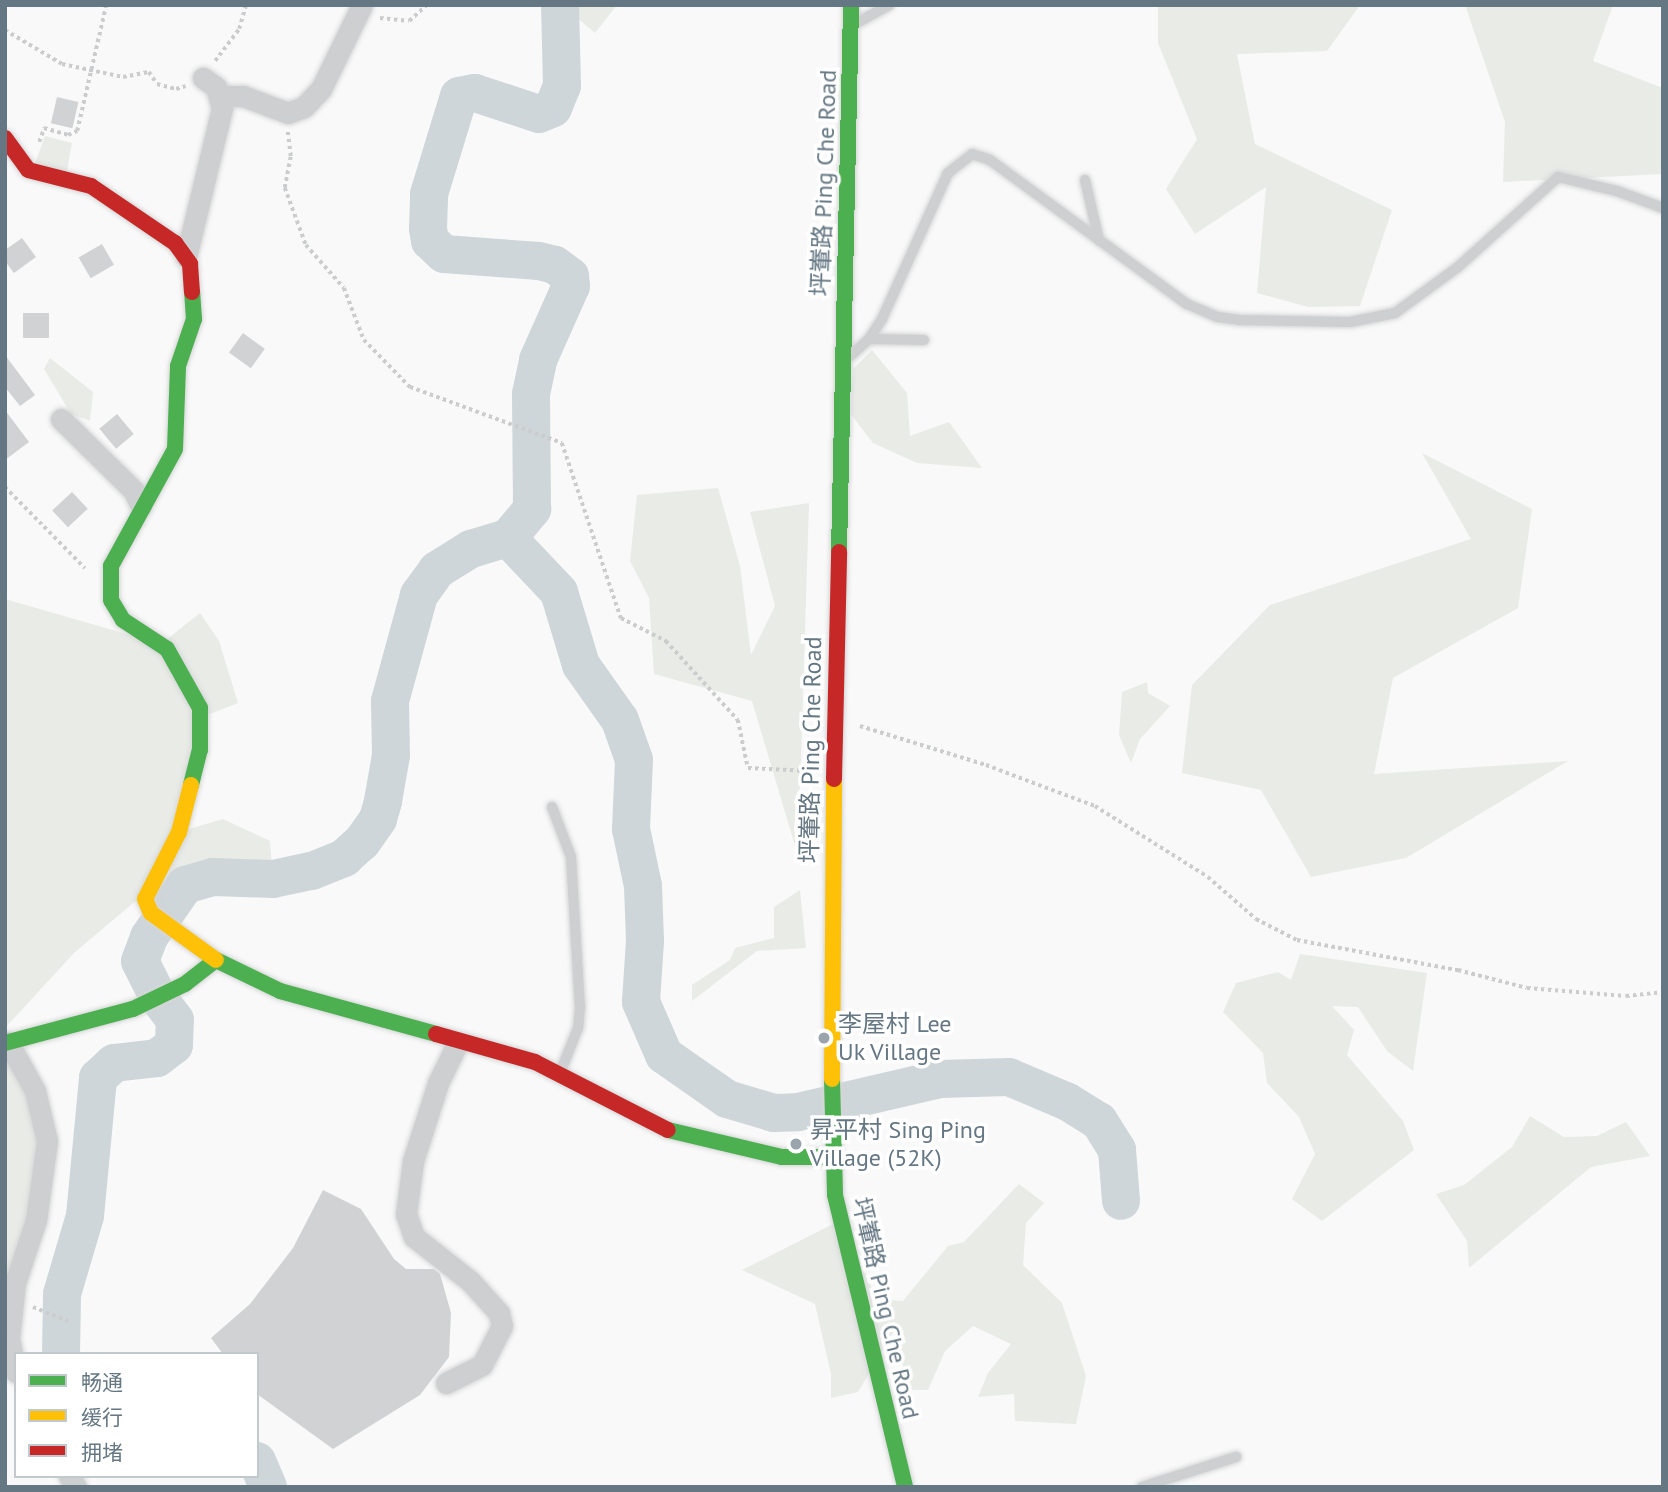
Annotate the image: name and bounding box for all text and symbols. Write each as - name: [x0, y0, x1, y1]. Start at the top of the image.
- street label: 坪輋路 Ping Che Road: [806, 69, 842, 297]
- street label: 坪輋路 Ping Che Road: [795, 636, 827, 864]
- place label: 李屋村 Lee Uk Village: [838, 1010, 952, 1066]
- marker: 李屋村 Lee Uk Village: [816, 1030, 832, 1046]
- place label: 昇平村 Sing Ping Village (52K): [810, 1116, 986, 1172]
- marker: 昇平村 Sing Ping Village (52K): [788, 1136, 804, 1152]
- street label: 坪輋路 Ping Che Road: [846, 1194, 926, 1422]
- legend: [14, 1352, 259, 1478]
- text: 畅通: [81, 1369, 123, 1396]
- text: 缓行: [81, 1404, 123, 1431]
- text: 拥堵: [81, 1439, 123, 1466]

